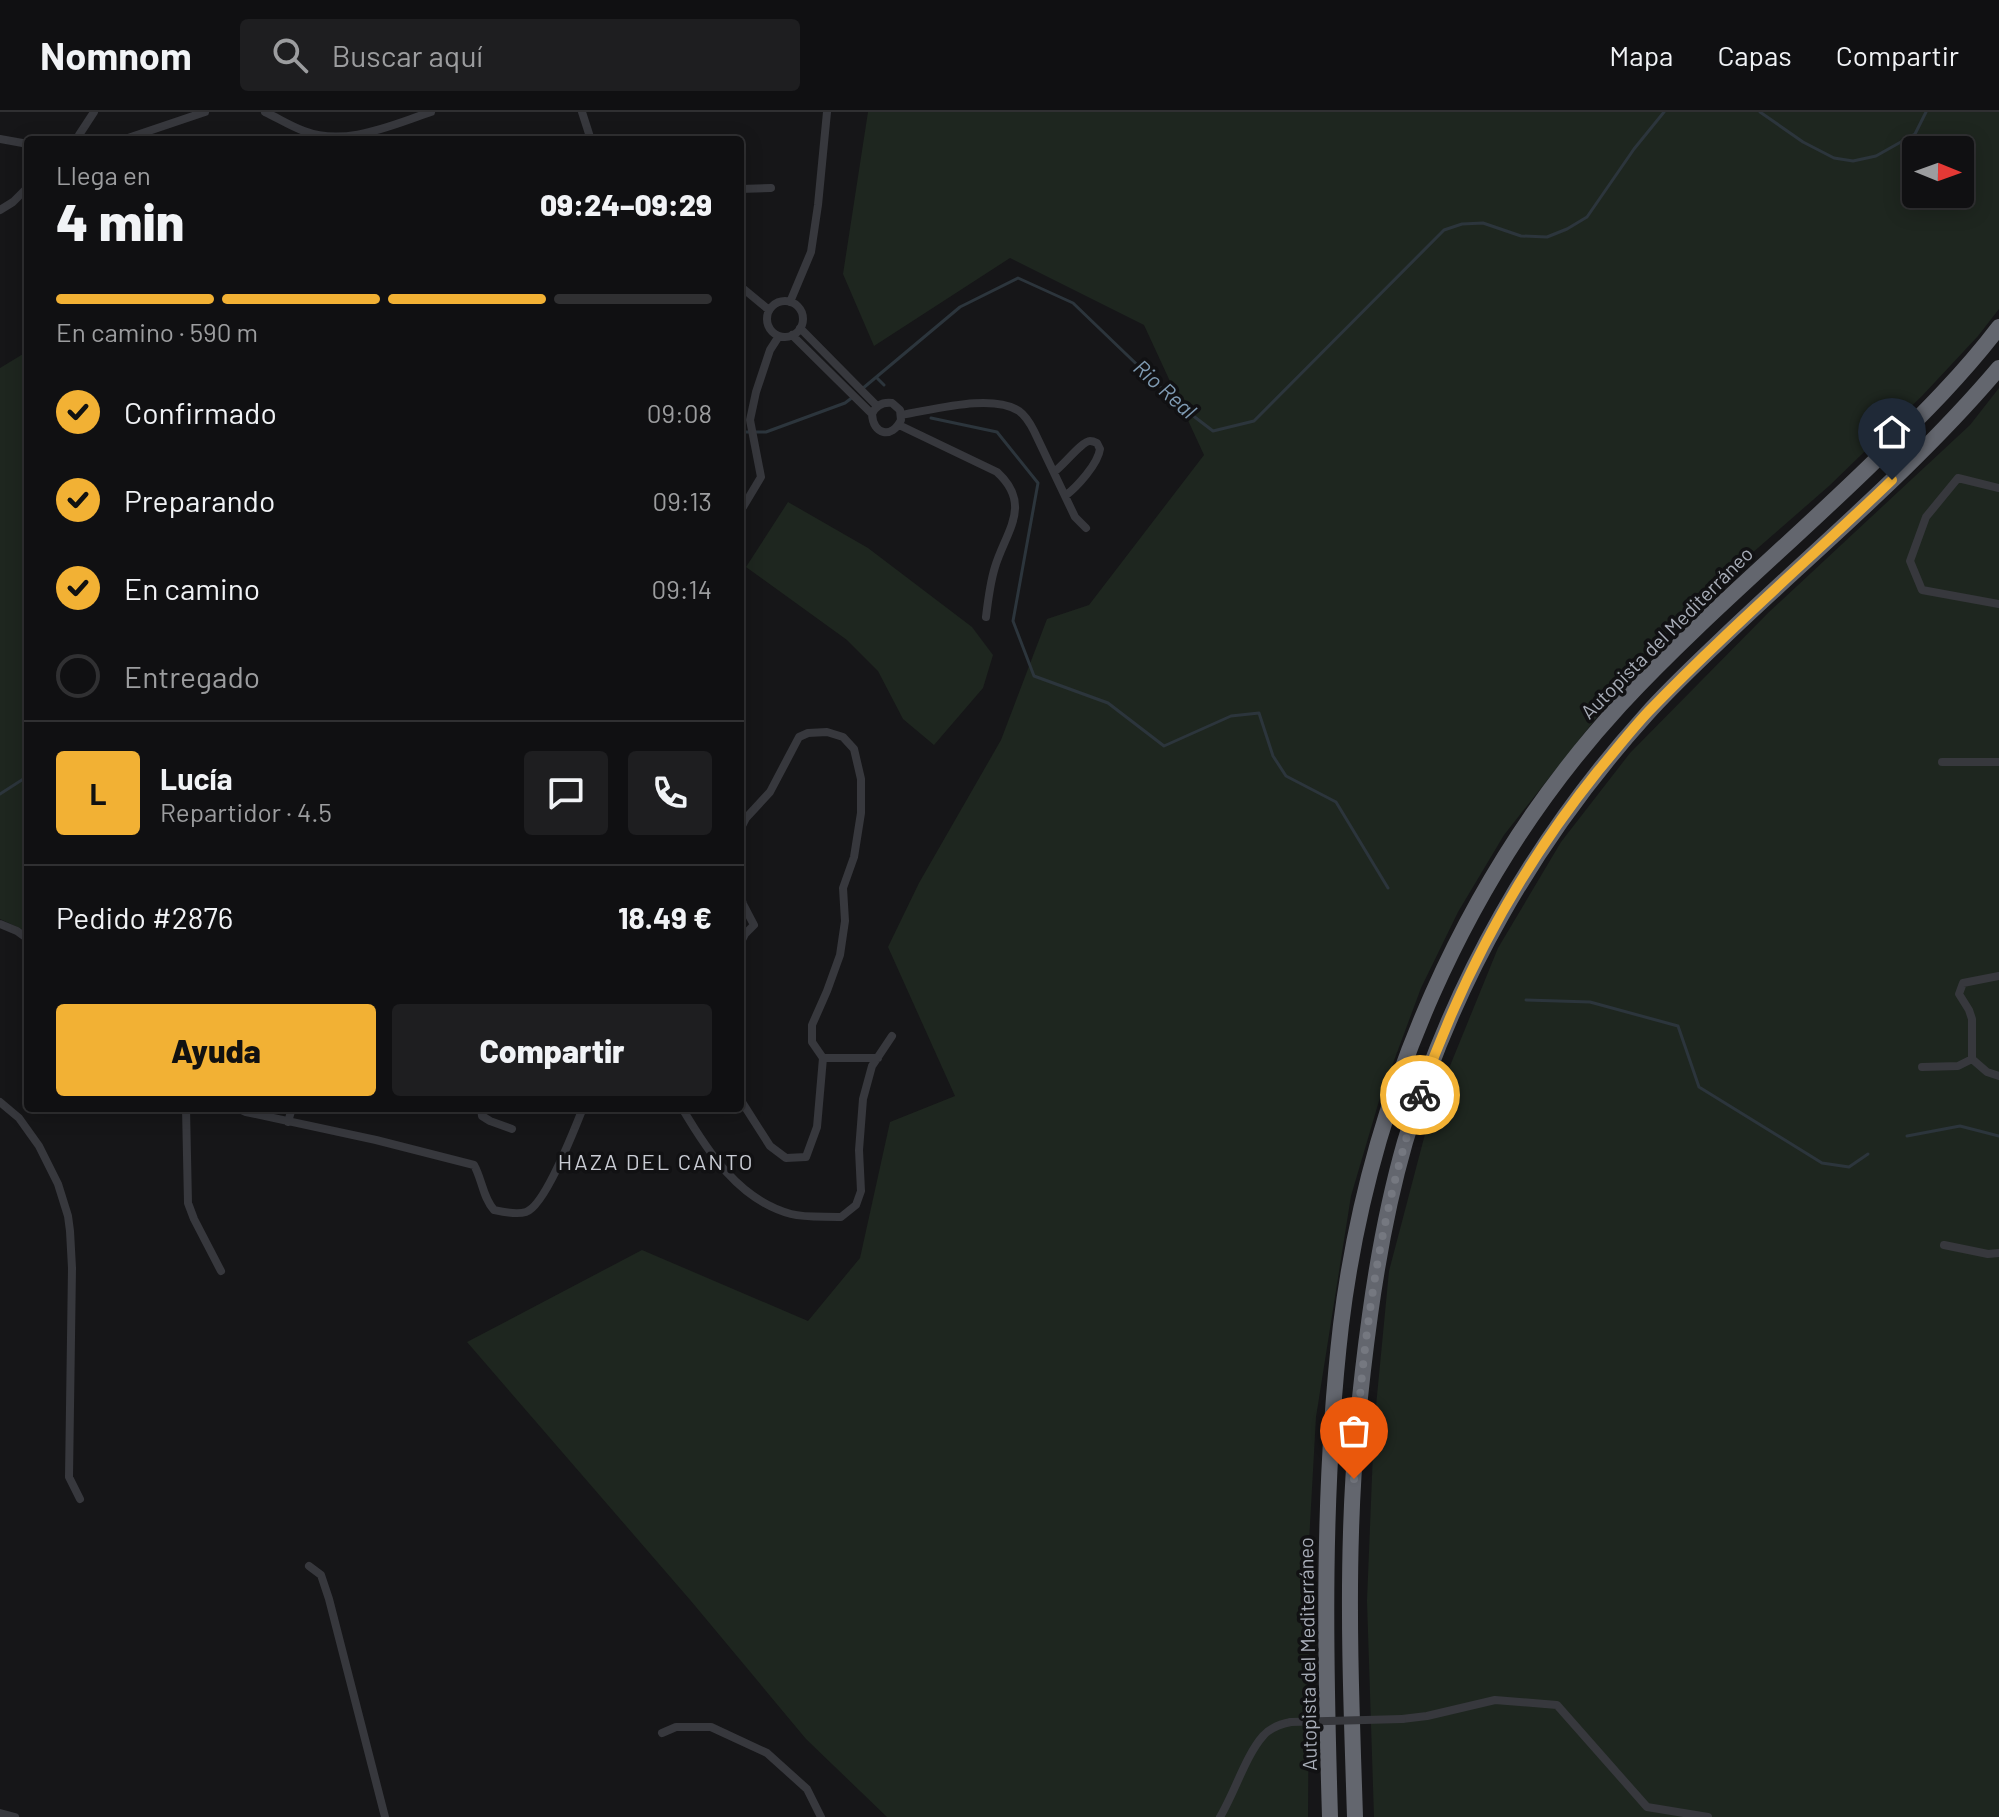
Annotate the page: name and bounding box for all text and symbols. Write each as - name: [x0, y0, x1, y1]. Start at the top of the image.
- search box: [240, 19, 800, 91]
- text: Nomnom: [40, 32, 192, 78]
- icon: search: [268, 33, 312, 77]
- text: Buscar aquí: [332, 37, 483, 73]
- text: Mapa: [1609, 38, 1673, 72]
- text: Capas: [1717, 38, 1792, 72]
- text: Compartir: [1836, 38, 1959, 72]
- north arrow: [1902, 136, 1974, 208]
- map controls: [1902, 136, 1974, 208]
- text: Llega en: [56, 159, 151, 190]
- text: 09:24–09:29: [540, 186, 712, 222]
- text: 4 min: [56, 189, 184, 251]
- text: En camino · 590 m: [56, 316, 258, 347]
- water label: Rio Real: [1129, 353, 1202, 423]
- icon: check: [56, 390, 100, 434]
- text: Confirmado: [124, 394, 277, 430]
- text: 09:08: [647, 397, 712, 428]
- pin: [1858, 398, 1926, 480]
- icon: home: [1870, 410, 1914, 454]
- icon: check: [56, 478, 100, 522]
- text: Preparando: [124, 482, 275, 518]
- text: 09:13: [652, 485, 712, 516]
- street label: Autopista del Mediterráneo: [1575, 541, 1757, 723]
- icon: check: [56, 566, 100, 610]
- text: En camino: [124, 570, 260, 606]
- text: 09:14: [652, 573, 712, 604]
- text: Entregado: [124, 658, 260, 694]
- button: chat: [524, 751, 608, 835]
- button: phone: [628, 751, 712, 835]
- text: Lucía: [160, 760, 233, 796]
- text: L: [89, 775, 107, 811]
- text: Repartidor · 4.5: [160, 796, 332, 827]
- text: Pedido #2876: [56, 899, 233, 935]
- text: 18.49 €: [618, 899, 712, 935]
- button: Ayuda: [56, 1004, 376, 1096]
- button: Compartir: [392, 1004, 712, 1096]
- courier: [1380, 1055, 1460, 1135]
- icon: bike: [1398, 1073, 1442, 1117]
- district label: HAZA DEL CANTO: [558, 1148, 754, 1174]
- pin: [1320, 1397, 1388, 1479]
- icon: bag: [1332, 1409, 1376, 1453]
- street label: Autopista del Mediterráneo: [1293, 1537, 1321, 1771]

